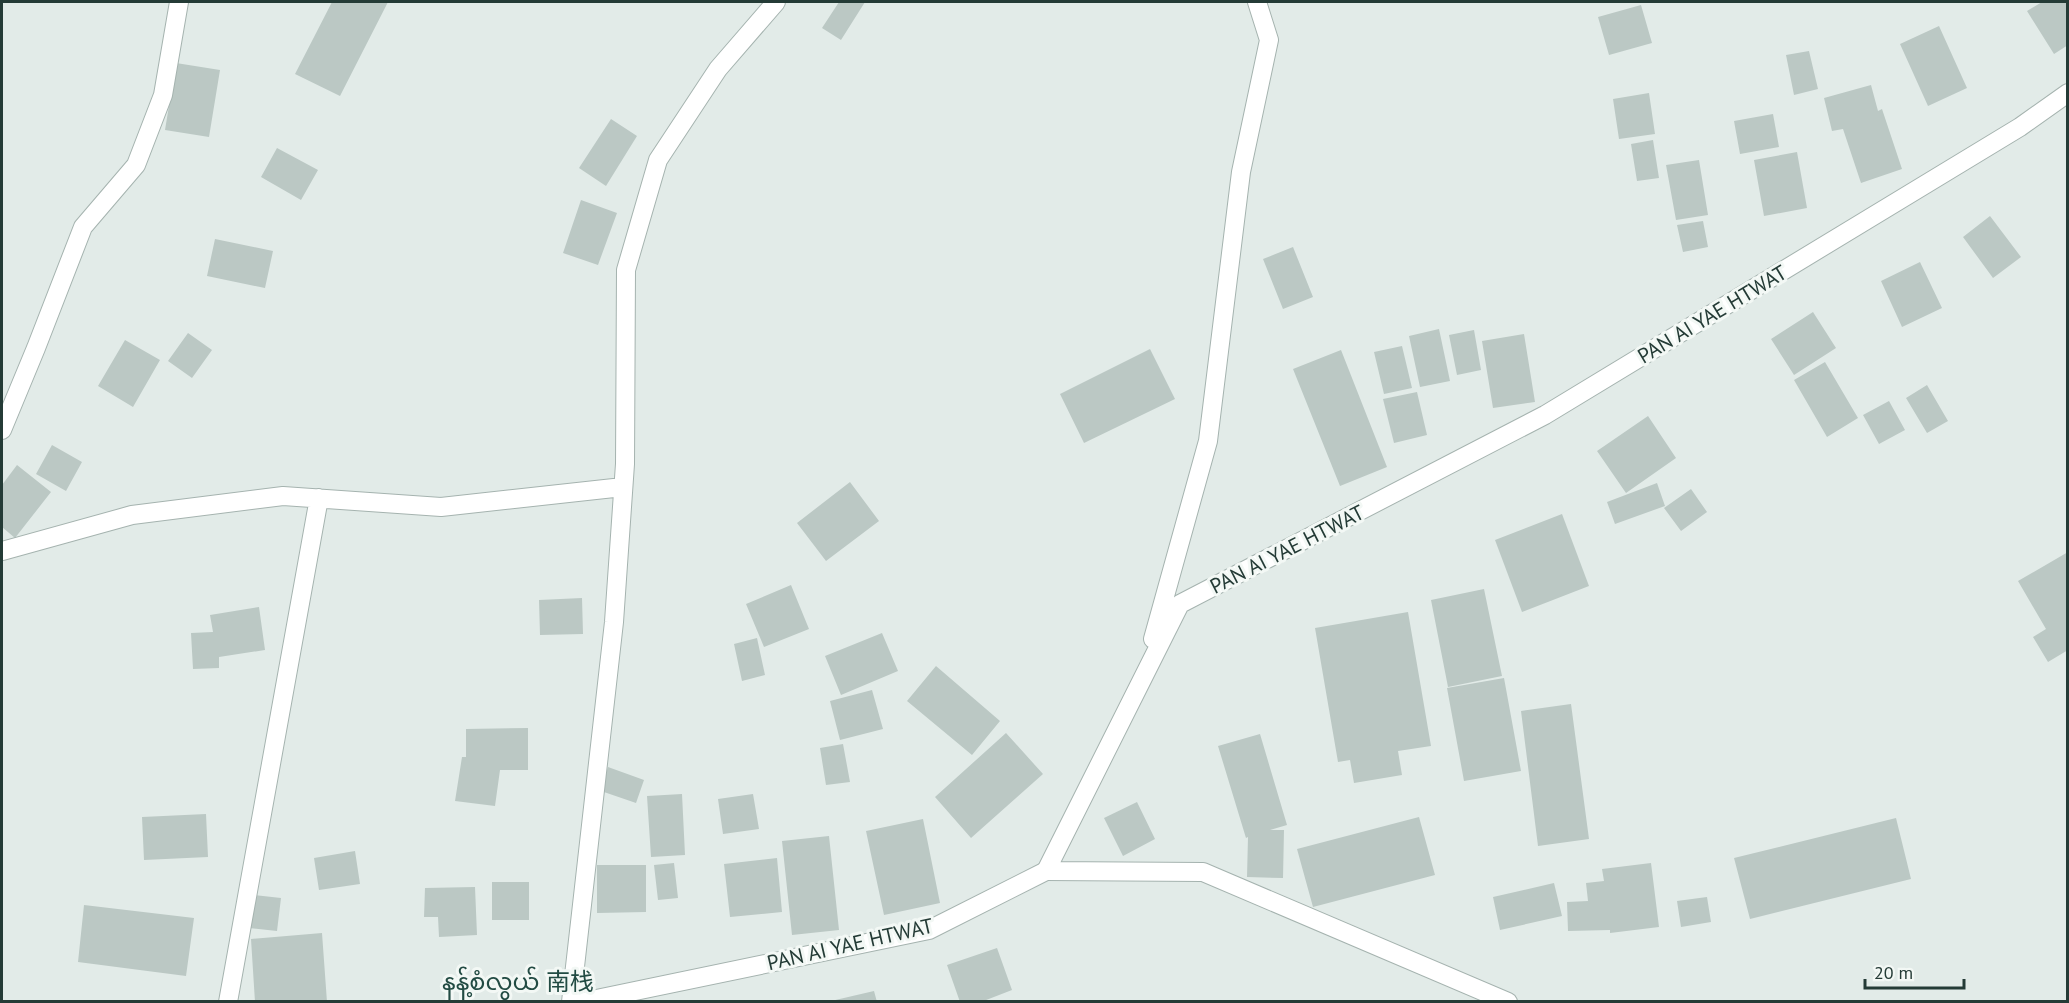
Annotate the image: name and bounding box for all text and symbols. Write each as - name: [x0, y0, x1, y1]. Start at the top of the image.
- street label: PAN AI YAE HTWAT: [1632, 259, 1792, 369]
- street label: PAN AI YAE HTWAT: [1205, 498, 1369, 600]
- street label: PAN AI YAE HTWAT: [764, 912, 936, 976]
- scale bar: [1865, 952, 1964, 990]
- text: 20 m: [1874, 961, 1913, 984]
- district label: နန့်စံလွယ် 南栈: [442, 966, 594, 1001]

